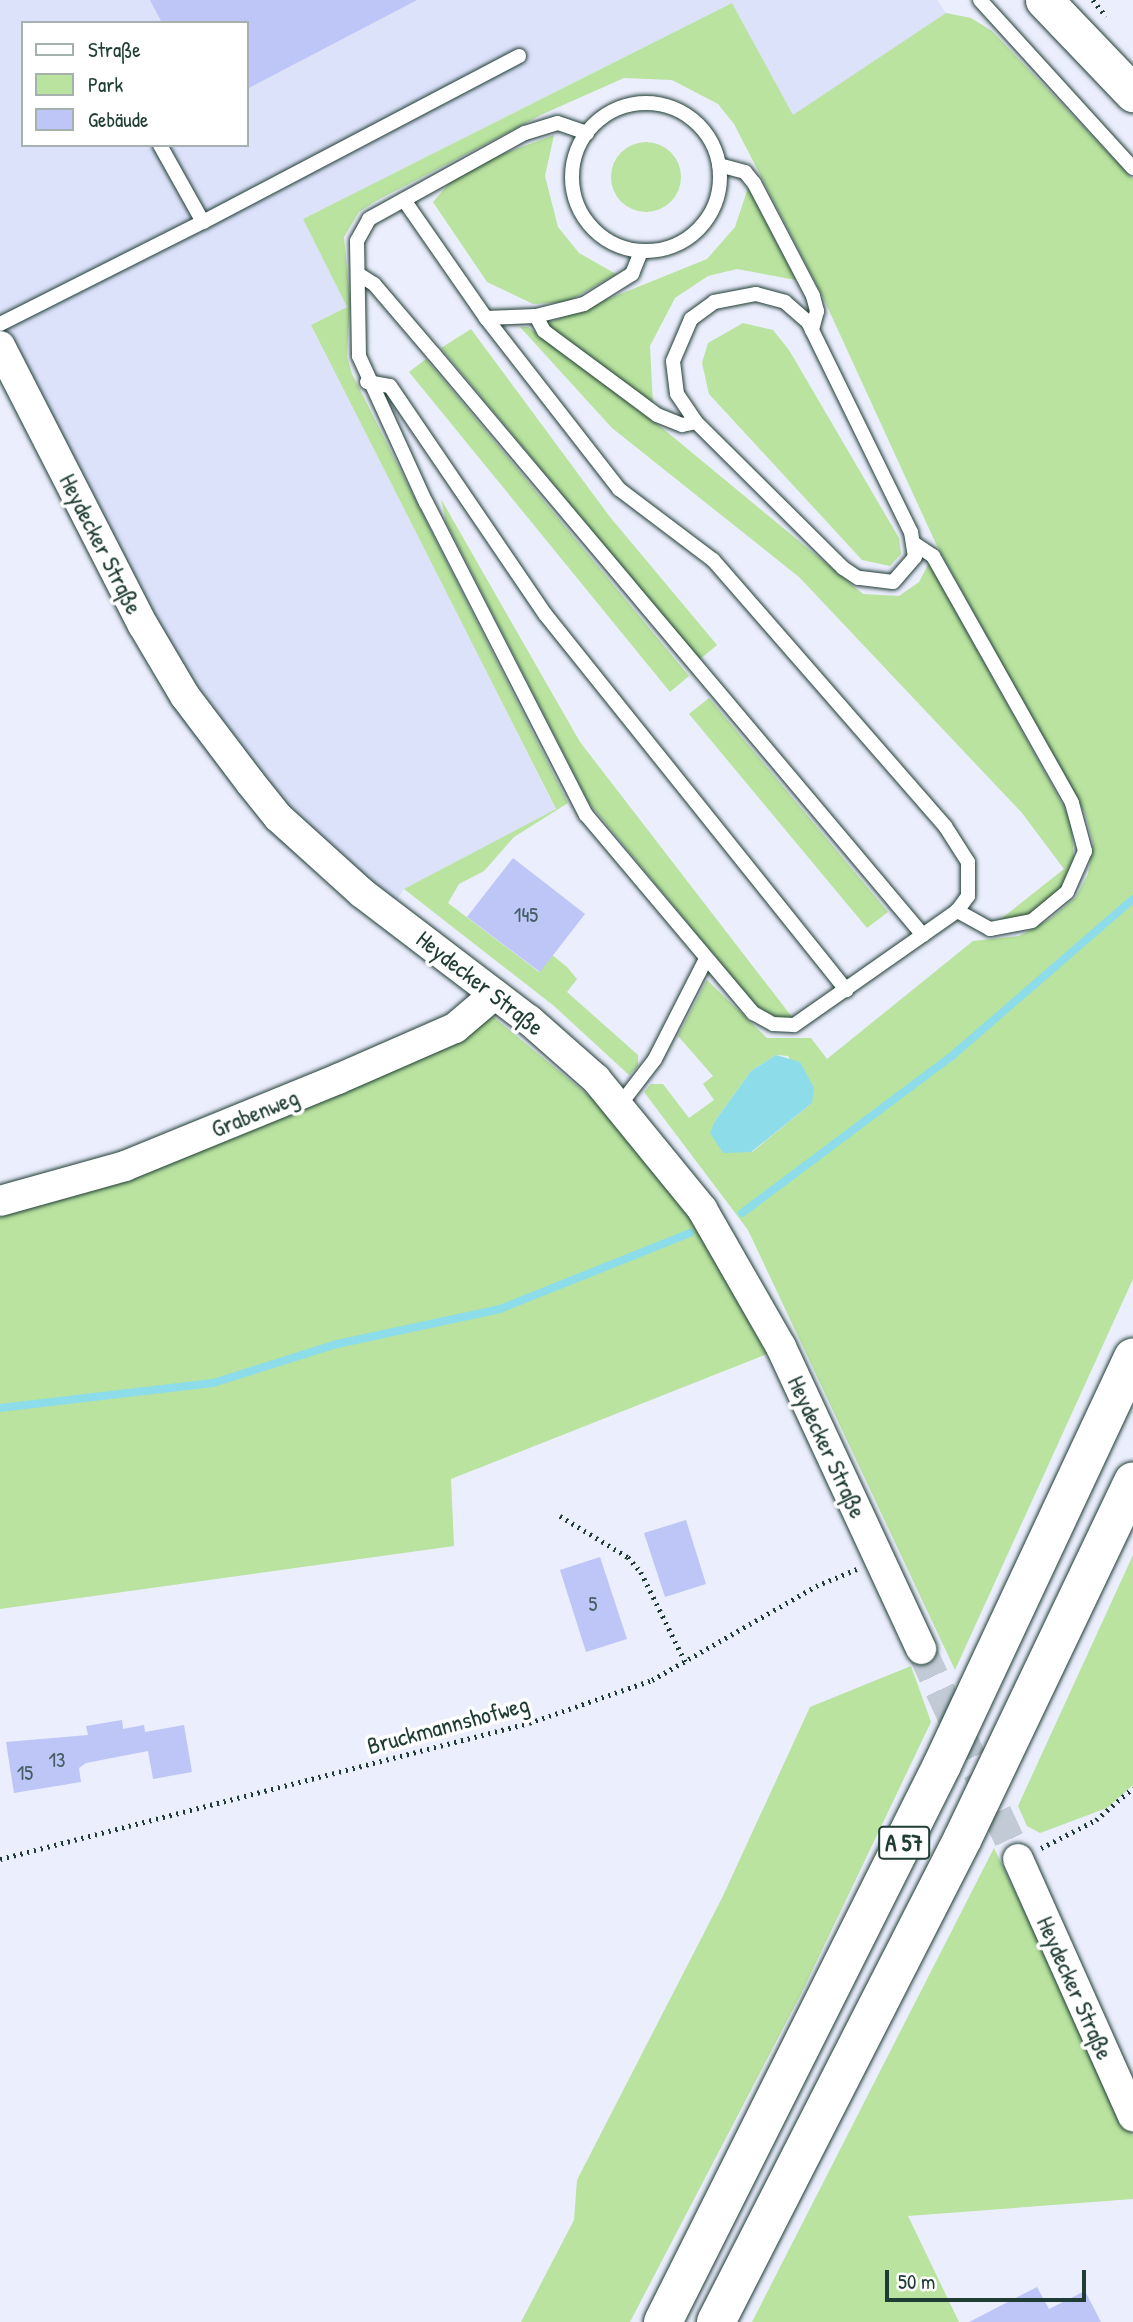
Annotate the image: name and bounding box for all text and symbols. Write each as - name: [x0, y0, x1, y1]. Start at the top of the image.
- legend: [21, 21, 248, 147]
- text: Straße: [88, 35, 141, 64]
- text: Park: [88, 70, 123, 99]
- text: Gebäude: [88, 105, 148, 134]
- street label: Heydecker Straße: [53, 469, 149, 619]
- house number: 145: [514, 902, 538, 928]
- street label: Heydecker Straße: [411, 924, 549, 1042]
- street label: Grabenweg: [207, 1082, 303, 1144]
- street label: Heydecker Straße: [781, 1371, 873, 1523]
- house number: 5: [589, 1591, 597, 1617]
- street label: Bruckmannshofweg: [364, 1690, 532, 1760]
- house number: 13: [48, 1747, 66, 1773]
- house number: 15: [17, 1760, 33, 1786]
- road number: A 57: [878, 1824, 930, 1862]
- street label: Heydecker Straße: [1031, 1912, 1119, 2064]
- scale bar: [888, 2256, 1089, 2300]
- text: 50 m: [898, 2267, 935, 2296]

